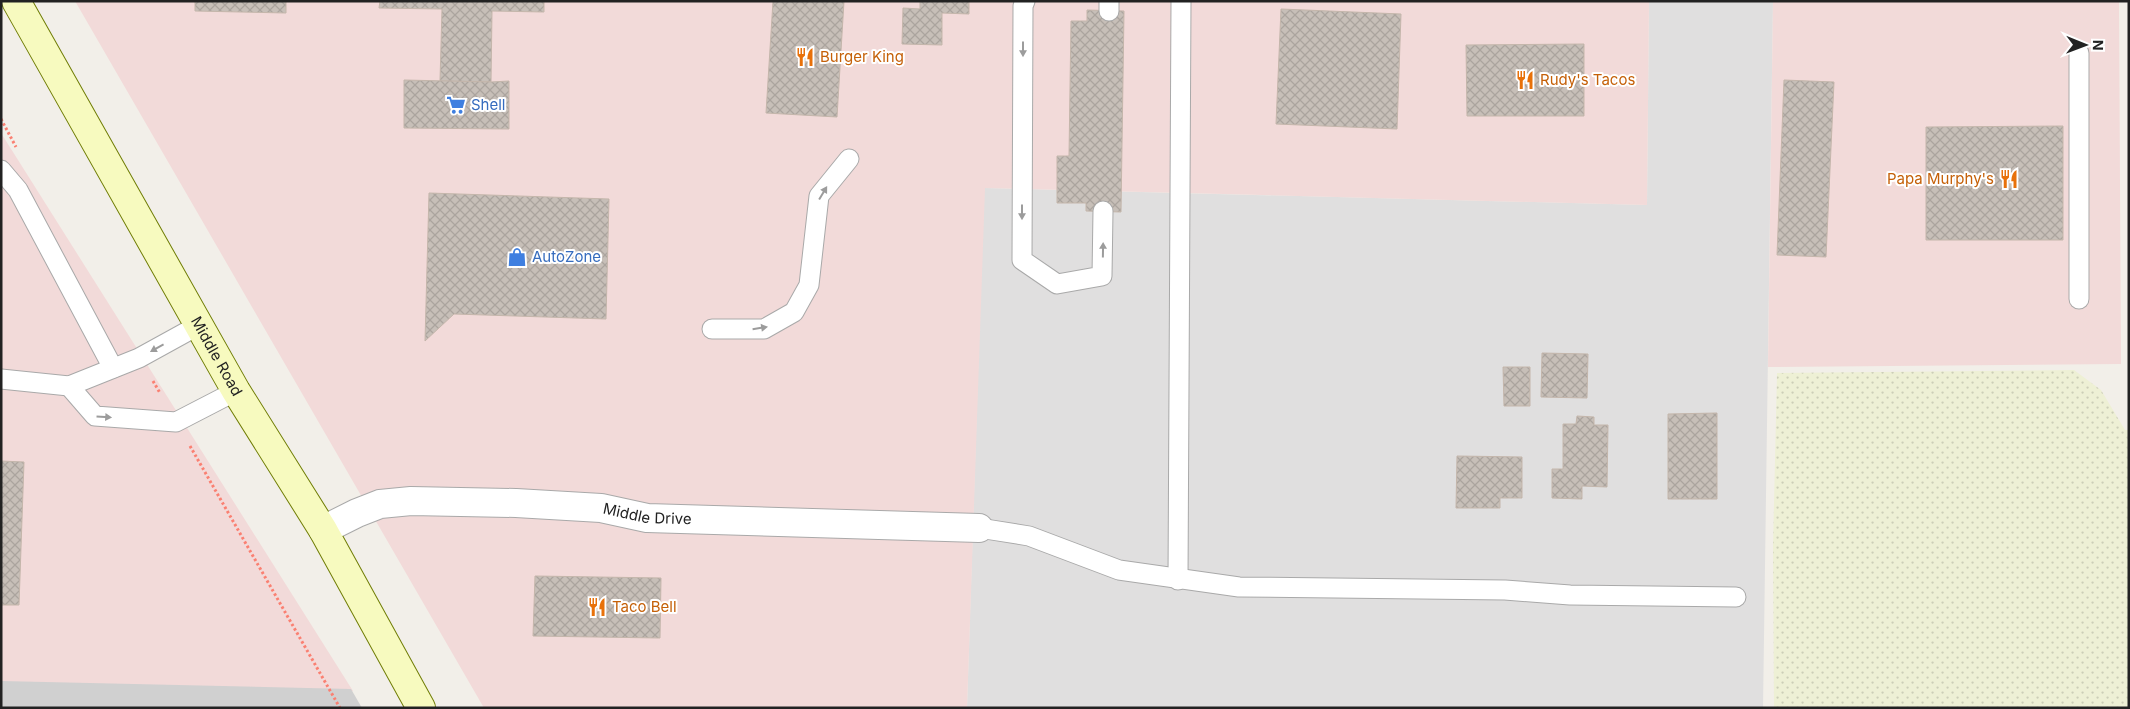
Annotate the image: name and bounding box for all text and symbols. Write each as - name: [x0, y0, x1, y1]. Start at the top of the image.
- north arrow: [2060, 20, 2110, 70]
- text: N: [2090, 40, 2107, 51]
- one-way arrow: [1019, 42, 1027, 58]
- restaurant icon: Burger King: [794, 46, 816, 68]
- place label: Burger King: [820, 47, 904, 66]
- restaurant icon: Rudy's Tacos: [1514, 69, 1536, 91]
- place label: Rudy's Tacos: [1540, 70, 1635, 89]
- supermarket icon: Shell: [445, 94, 467, 116]
- place label: Shell: [471, 95, 506, 114]
- restaurant icon: Papa Murphy's: [1998, 168, 2020, 190]
- place label: Papa Murphy's: [1887, 169, 1994, 188]
- one-way arrow: [819, 186, 827, 201]
- one-way arrow: [1018, 204, 1026, 220]
- one-way arrow: [1099, 242, 1107, 258]
- shop icon: AutoZone: [506, 246, 528, 268]
- place label: AutoZone: [532, 247, 601, 266]
- street label: Middle Road: [187, 313, 247, 399]
- one-way arrow: [753, 324, 769, 332]
- one-way arrow: [150, 344, 163, 353]
- one-way arrow: [96, 413, 112, 421]
- street label: Middle Drive: [601, 499, 692, 528]
- restaurant icon: Taco Bell: [586, 596, 608, 618]
- place label: Taco Bell: [612, 597, 677, 616]

